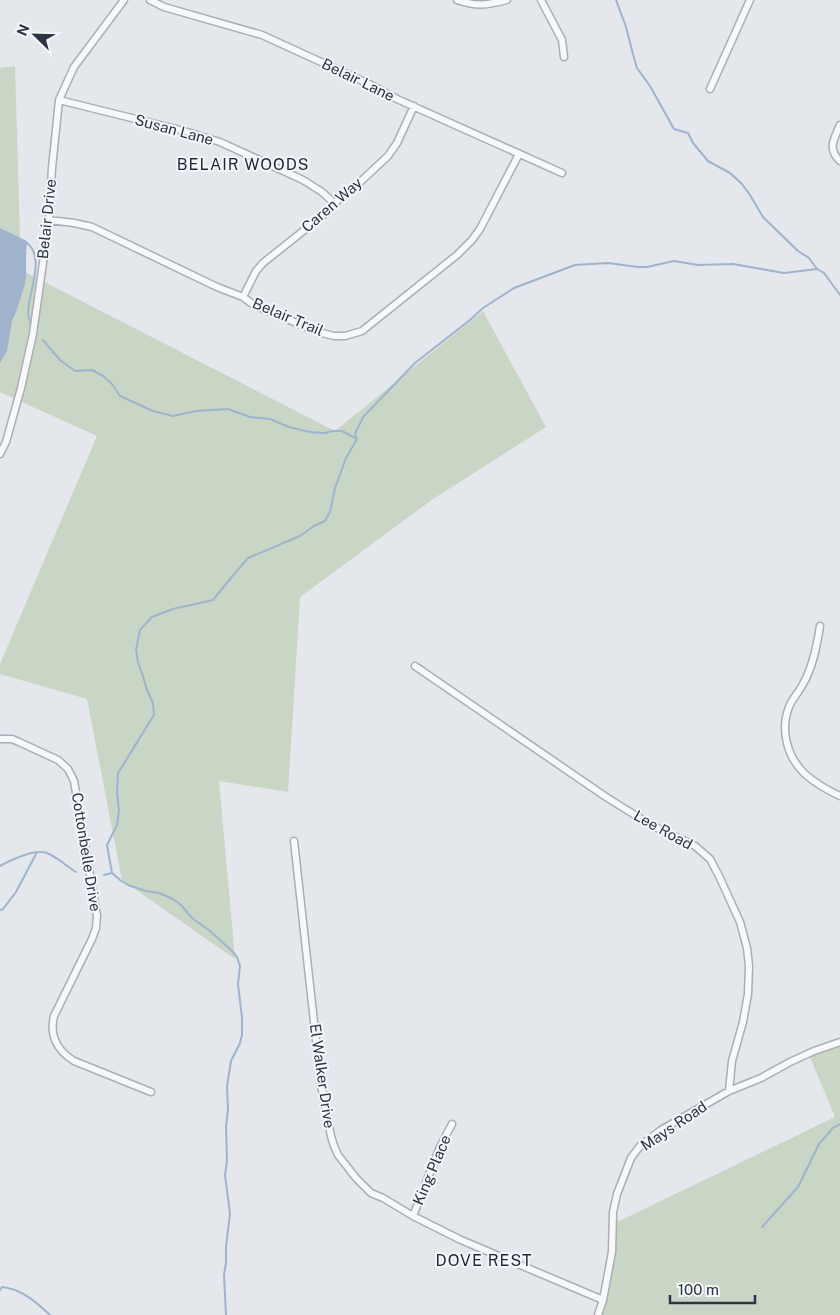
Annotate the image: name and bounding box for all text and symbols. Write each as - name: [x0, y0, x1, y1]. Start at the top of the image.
- north arrow: [10, 10, 60, 60]
- text: N: [14, 22, 33, 38]
- street label: Belair Lane: [319, 55, 397, 104]
- street label: Susan Lane: [133, 111, 215, 148]
- district label: BELAIR WOODS: [177, 155, 309, 174]
- street label: Caren Way: [298, 174, 365, 235]
- street label: Belair Drive: [34, 178, 59, 260]
- street label: Belair Trail: [250, 294, 326, 339]
- street label: Cottonbelle Drive: [69, 791, 104, 913]
- street label: Lee Road: [631, 807, 696, 853]
- street label: El Walker Drive: [307, 1023, 338, 1129]
- street label: Mays Road: [638, 1097, 710, 1154]
- street label: King Place: [409, 1132, 454, 1207]
- district label: DOVE REST: [436, 1251, 532, 1270]
- scale bar: [670, 1272, 755, 1304]
- text: 100 m: [678, 1281, 719, 1298]

